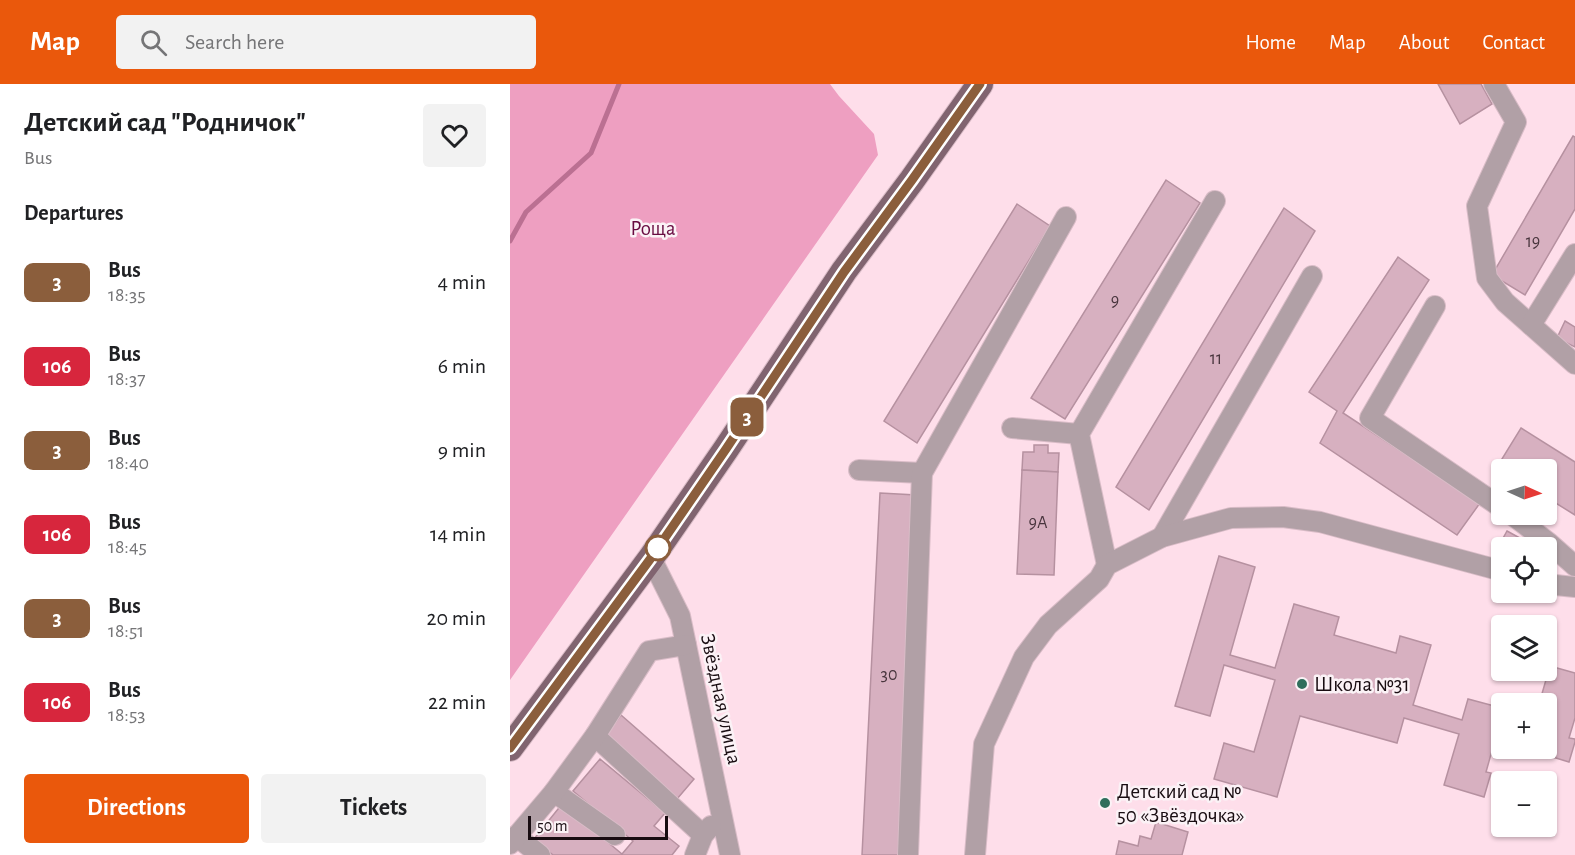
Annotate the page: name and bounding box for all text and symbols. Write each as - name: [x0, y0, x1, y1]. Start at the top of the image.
- search box: [116, 15, 536, 69]
- icon: search: [137, 26, 170, 59]
- text: Map: [30, 28, 80, 56]
- text: Search here: [185, 31, 284, 53]
- text: Home: [1245, 32, 1296, 53]
- text: Map: [1329, 32, 1366, 53]
- text: About: [1399, 32, 1449, 53]
- text: Contact: [1482, 32, 1545, 53]
- button: heart: [423, 104, 486, 167]
- text: Детский сад "Родничок": [24, 109, 306, 137]
- text: Bus: [24, 148, 52, 168]
- text: Departures: [24, 202, 124, 224]
- park label: Роща: [630, 218, 676, 239]
- house number: 19: [1526, 233, 1540, 251]
- text: Bus: [108, 259, 141, 281]
- text: 4 min: [438, 271, 486, 293]
- text: 3: [52, 272, 62, 293]
- text: 18:35: [108, 285, 146, 305]
- house number: 9: [1111, 292, 1119, 310]
- text: Bus: [108, 343, 141, 365]
- house number: 11: [1210, 350, 1222, 368]
- text: 6 min: [438, 355, 486, 377]
- text: 106: [43, 356, 71, 377]
- text: 18:37: [108, 369, 146, 389]
- line badge: 3: [728, 398, 766, 436]
- text: 3: [742, 407, 752, 428]
- text: Bus: [108, 427, 141, 449]
- text: 9 min: [438, 439, 486, 461]
- text: 3: [52, 440, 62, 461]
- text: 18:40: [108, 453, 149, 473]
- north arrow: [1491, 459, 1557, 525]
- map controls: [1491, 459, 1557, 837]
- text: Bus: [108, 511, 141, 533]
- house number: 9А: [1028, 514, 1048, 532]
- text: 14 min: [430, 523, 486, 545]
- text: 106: [43, 524, 71, 545]
- unlabelled marker: [645, 535, 671, 561]
- text: 18:45: [108, 537, 147, 557]
- button: locate: [1491, 537, 1557, 603]
- text: Bus: [108, 595, 141, 617]
- text: 20 min: [426, 607, 486, 629]
- text: 3: [52, 608, 62, 629]
- button: layers: [1491, 615, 1557, 681]
- text: 18:51: [108, 621, 144, 641]
- street label: Звёздная улица: [697, 632, 745, 767]
- house number: 30: [881, 666, 897, 684]
- place label: Школа №31: [1314, 674, 1410, 695]
- marker: Школа №31: [1295, 677, 1309, 691]
- text: Bus: [108, 679, 141, 701]
- text: 22 min: [428, 691, 486, 713]
- text: 106: [43, 692, 71, 713]
- button: +: [1491, 693, 1557, 759]
- text: 18:53: [108, 705, 146, 725]
- button: −: [1491, 771, 1557, 837]
- button: Directions: [24, 774, 249, 843]
- button: Tickets: [261, 774, 486, 843]
- place label: Детский сад № 50 «Звёздочка»: [1117, 781, 1245, 826]
- marker: Детский сад № 50 «Звёздочка»: [1098, 796, 1112, 810]
- scale bar: [528, 813, 668, 840]
- text: 50 m: [537, 818, 568, 834]

